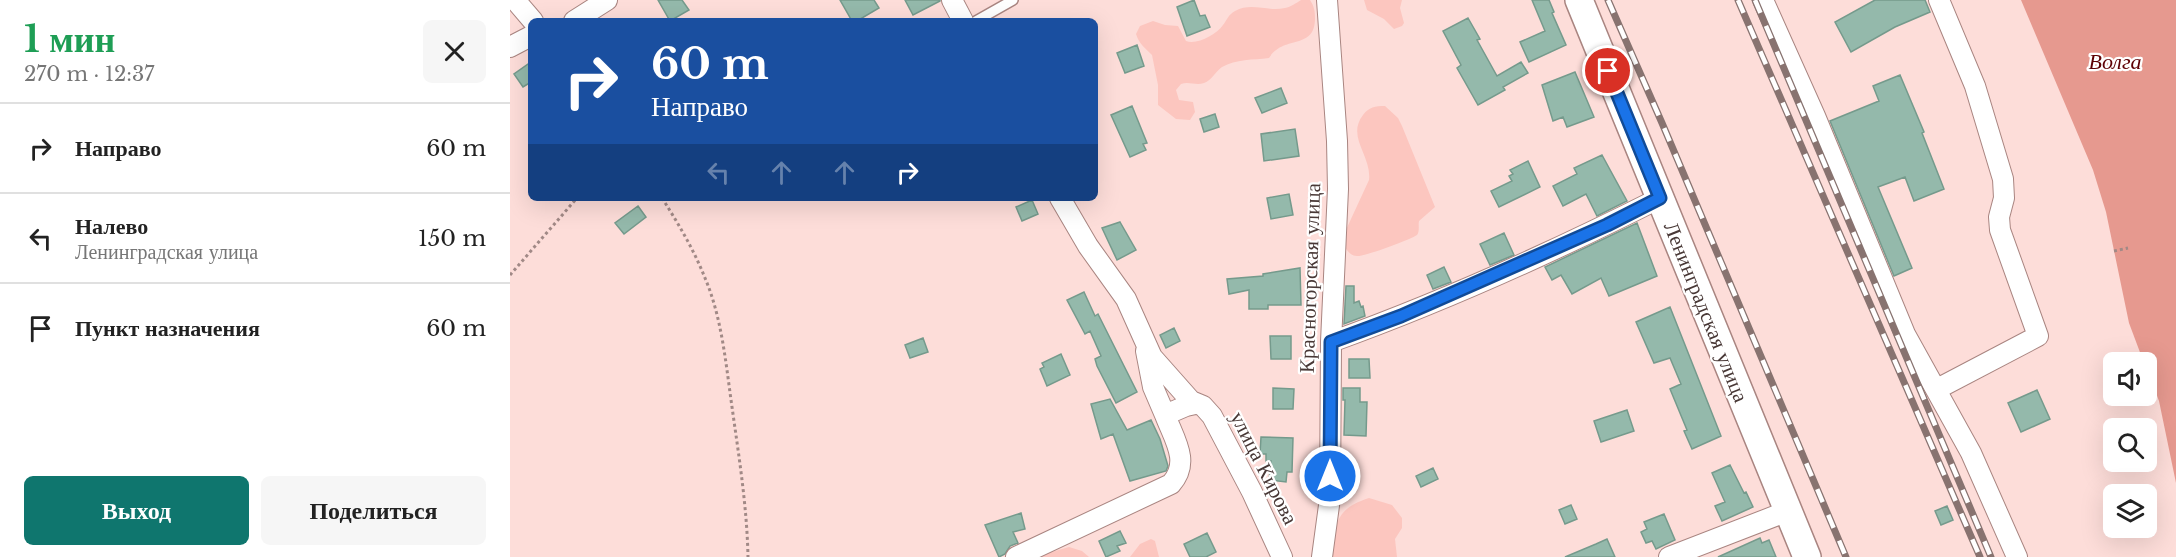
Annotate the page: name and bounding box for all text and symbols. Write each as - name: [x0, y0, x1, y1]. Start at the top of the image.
- text: 1 мин: [24, 17, 115, 62]
- button: close: [423, 20, 486, 83]
- text: 60 m: [651, 38, 769, 90]
- icon: right: [552, 42, 630, 120]
- pin: [1582, 45, 1633, 96]
- water label: Волга: [2088, 48, 2142, 75]
- icon: arrive: [1591, 54, 1624, 87]
- text: 270 m · 12:37: [24, 62, 154, 86]
- text: Направо: [651, 90, 748, 123]
- icon: right: [24, 132, 57, 165]
- text: Направо: [75, 135, 161, 162]
- text: 60 m: [426, 135, 486, 162]
- icon: left: [702, 156, 735, 189]
- icon: ahead: [765, 156, 798, 189]
- icon: ahead: [828, 156, 861, 189]
- icon: right: [891, 156, 924, 189]
- street label: Красногорская улица: [1294, 182, 1326, 373]
- text: Налево: [75, 213, 148, 240]
- street label: Ленинградская улица: [1658, 218, 1754, 407]
- icon: left: [24, 222, 57, 255]
- text: 150 m: [418, 225, 486, 252]
- text: Ленинградская улица: [75, 240, 258, 264]
- icon: arrive: [24, 312, 57, 345]
- text: Пункт назначения: [75, 315, 260, 342]
- text: 60 m: [426, 315, 486, 342]
- map controls: [2103, 352, 2157, 538]
- button: sound: [2103, 352, 2157, 406]
- street label: улица Кирова: [1224, 407, 1304, 529]
- button: search: [2103, 418, 2157, 472]
- position arrow: [1298, 444, 1362, 508]
- button: Выход: [24, 476, 249, 545]
- button: Поделиться: [261, 476, 486, 545]
- button: layers: [2103, 484, 2157, 538]

